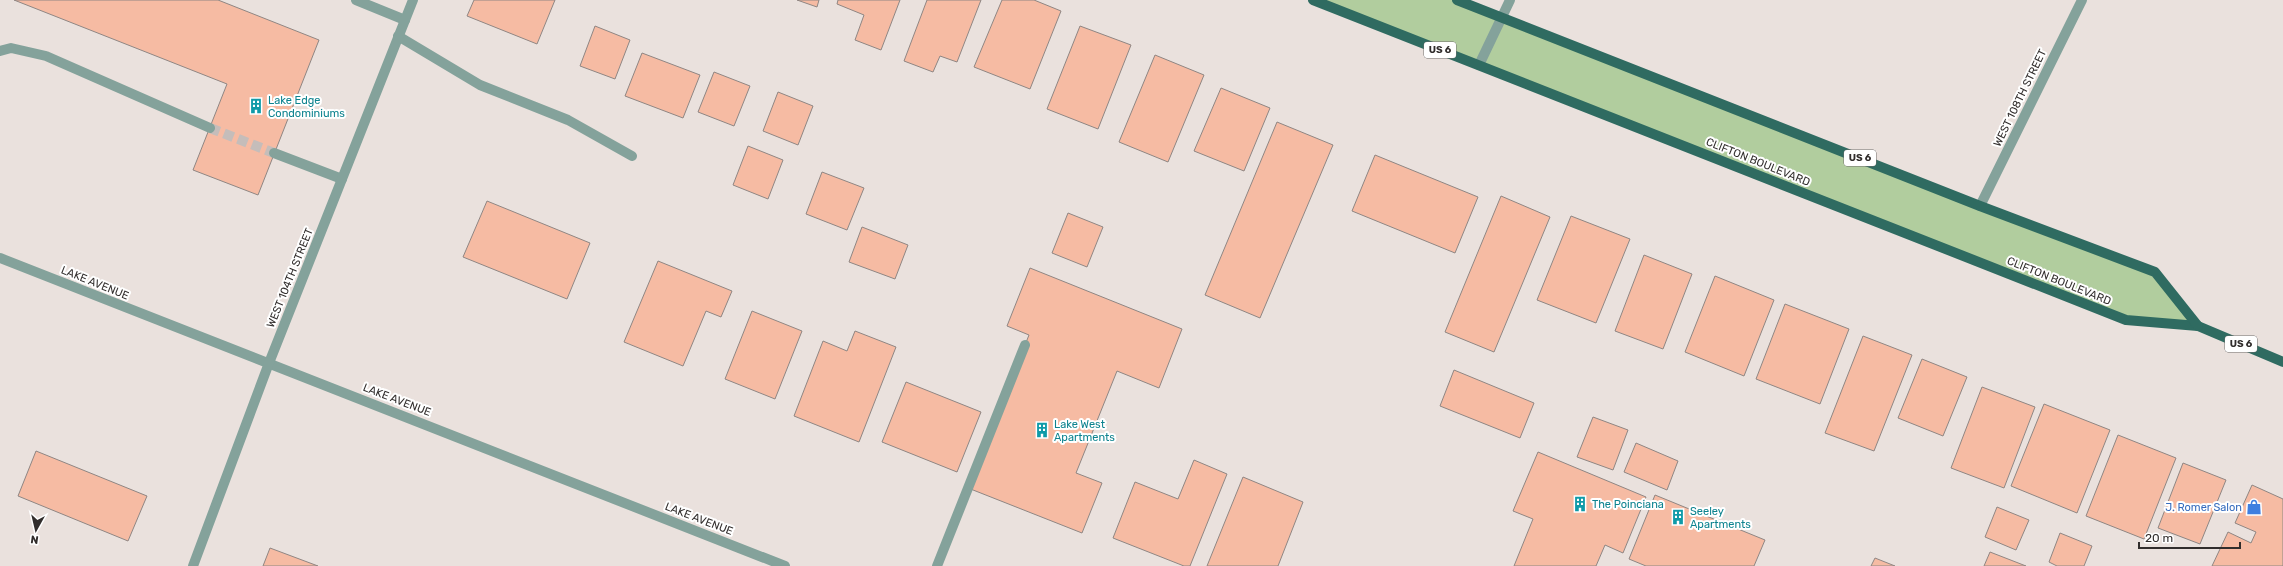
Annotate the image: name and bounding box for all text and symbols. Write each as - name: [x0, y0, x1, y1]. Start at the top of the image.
- road number: US 6: [1424, 42, 1456, 58]
- street label: WEST 108TH STREET: [1991, 47, 2049, 149]
- place label: Lake Edge Condominiums: [268, 94, 345, 120]
- building icon: Lake Edge Condominiums: [247, 97, 265, 115]
- street label: CLIFTON BOULEVARD: [1704, 135, 1812, 189]
- road number: US 6: [1844, 150, 1876, 166]
- street label: WEST 104TH STREET: [264, 226, 316, 330]
- street label: CLIFTON BOULEVARD: [2005, 254, 2113, 308]
- street label: LAKE AVENUE: [59, 263, 131, 303]
- road number: US 6: [2225, 336, 2257, 352]
- street label: LAKE AVENUE: [361, 381, 433, 419]
- place label: Lake West Apartments: [1054, 418, 1115, 444]
- building icon: Lake West Apartments: [1033, 421, 1051, 439]
- building icon: The Poinciana: [1571, 495, 1589, 513]
- place label: The Poinciana: [1592, 498, 1664, 511]
- shop icon: J. Romer Salon: [2245, 498, 2263, 516]
- street label: LAKE AVENUE: [663, 500, 735, 538]
- place label: J. Romer Salon: [2165, 501, 2242, 514]
- place label: Seeley Apartments: [1690, 505, 1751, 531]
- building icon: Seeley Apartments: [1669, 508, 1687, 526]
- north arrow: [16, 510, 56, 550]
- scale bar: [2139, 524, 2240, 550]
- text: 20 m: [2145, 531, 2173, 545]
- text: N: [30, 532, 40, 546]

